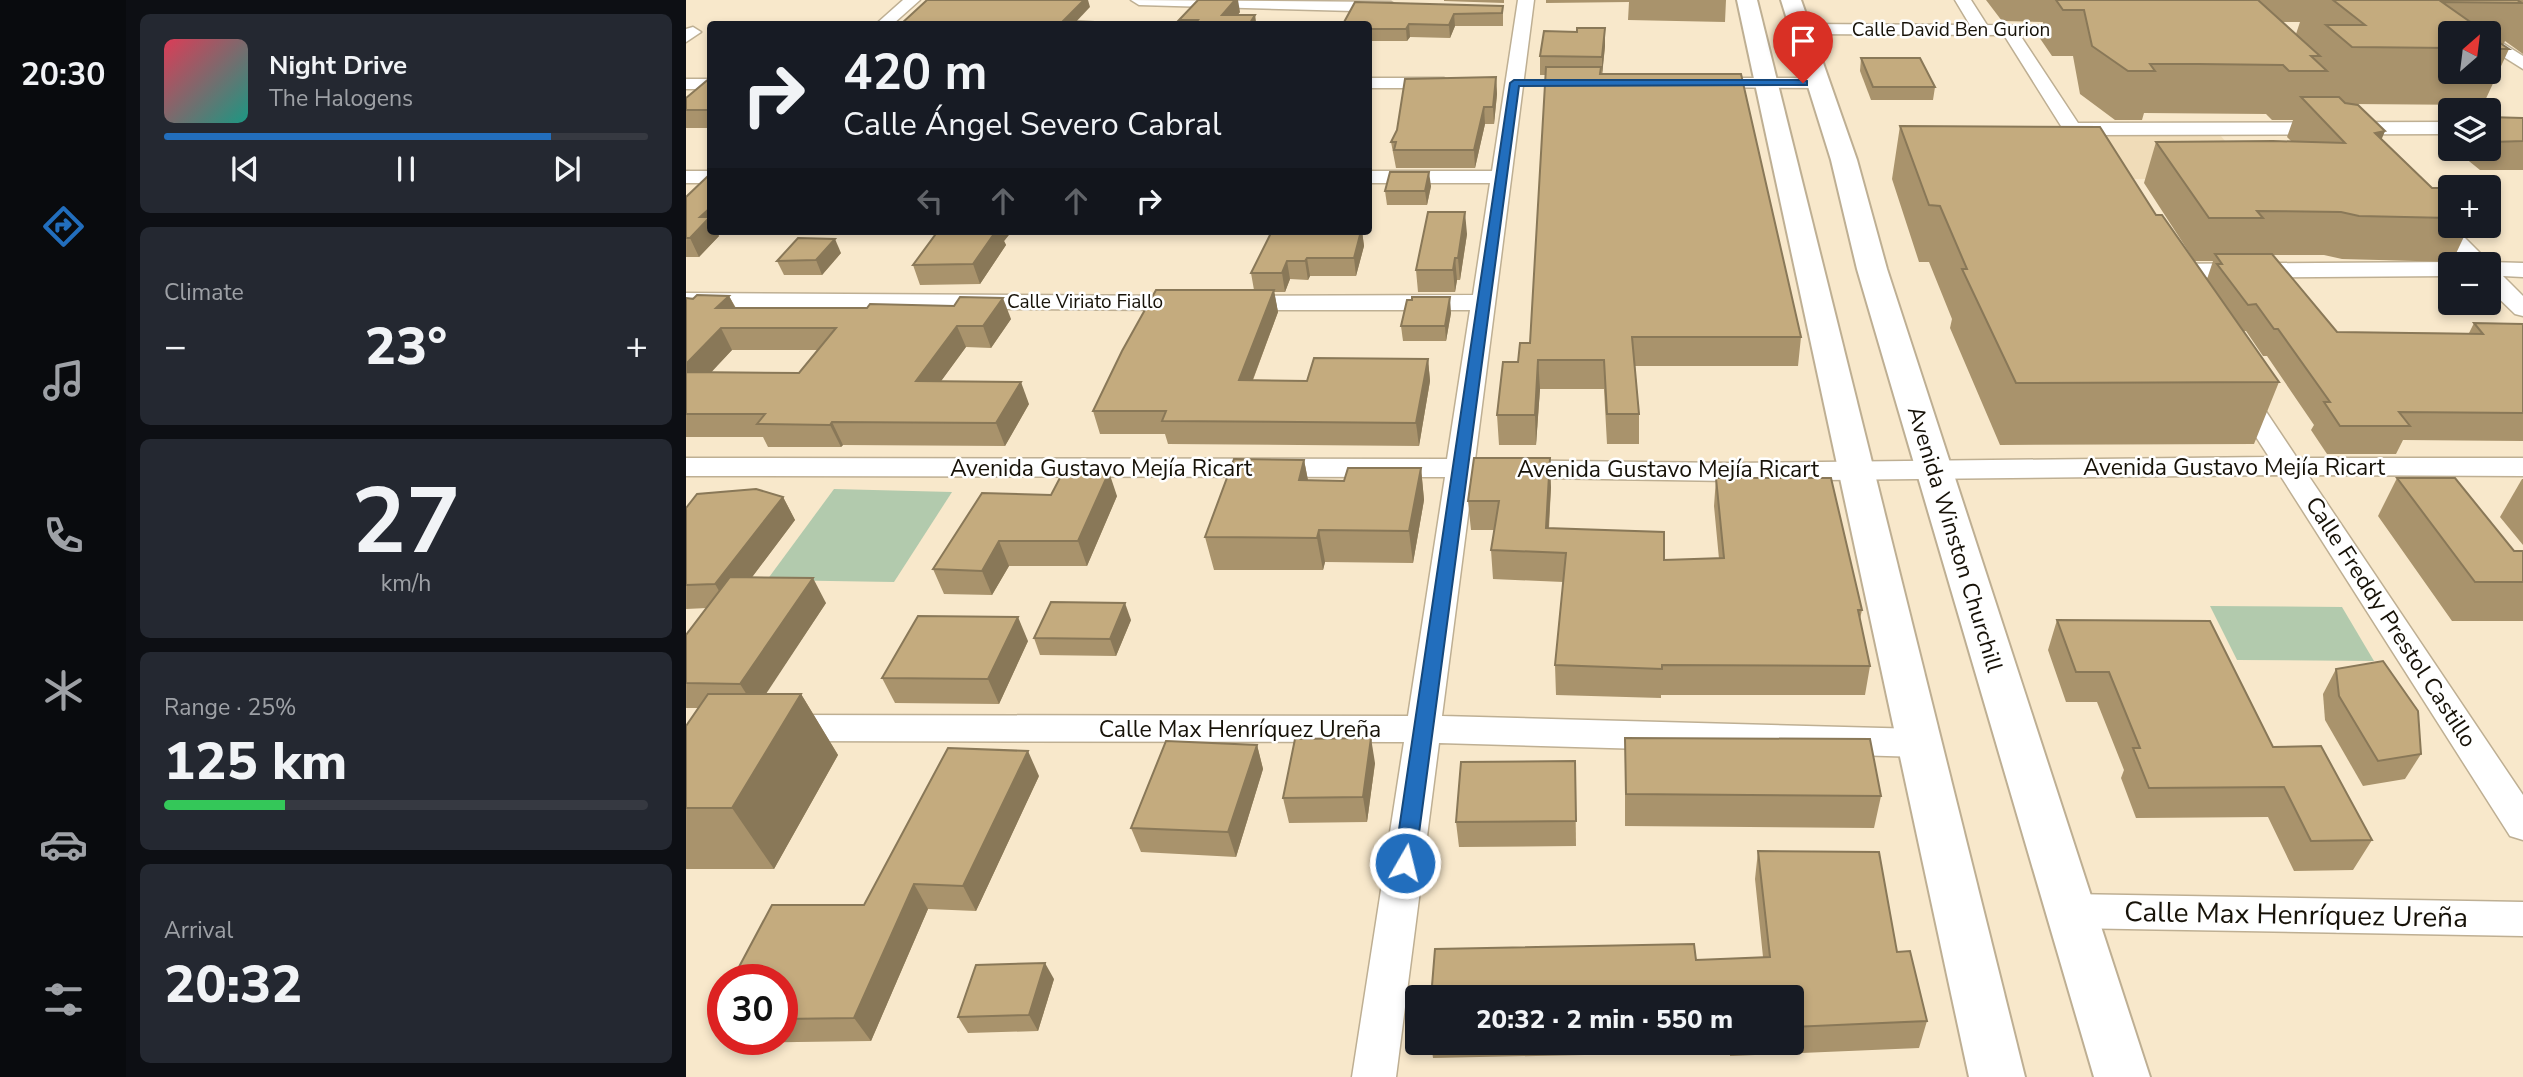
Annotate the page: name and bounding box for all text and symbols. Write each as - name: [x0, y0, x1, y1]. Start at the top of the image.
- pin: [1773, 11, 1833, 83]
- street label: Calle David Ben Gurion: [1852, 17, 2050, 43]
- north arrow: [2438, 21, 2501, 84]
- map controls: [2438, 21, 2501, 315]
- icon: arrive: [1784, 22, 1822, 60]
- text: 420 m: [843, 39, 987, 106]
- text: Night Drive: [269, 48, 407, 83]
- icon: right: [728, 49, 819, 140]
- text: 20:30: [21, 53, 105, 96]
- text: The Halogens: [269, 83, 413, 114]
- button: layers: [2438, 98, 2501, 161]
- text: Calle Ángel Severo Cabral: [843, 103, 1221, 146]
- icon: previous: [226, 150, 264, 188]
- icon: pause: [387, 150, 425, 188]
- icon: next: [548, 150, 586, 188]
- button: +: [2438, 175, 2501, 238]
- icon: left: [911, 182, 949, 220]
- icon: ahead: [984, 182, 1022, 220]
- icon: ahead: [1057, 182, 1095, 220]
- icon: right: [1130, 182, 1168, 220]
- icon: directions: [39, 202, 88, 251]
- button: −: [2438, 252, 2501, 315]
- text: Climate: [164, 277, 244, 308]
- street label: Calle Viriato Fiallo: [1007, 289, 1163, 315]
- text: 23°: [365, 311, 447, 382]
- text: −: [164, 321, 187, 372]
- text: +: [625, 321, 648, 372]
- icon: music: [39, 356, 88, 405]
- street label: Avenida Winston Churchill: [1900, 402, 2010, 676]
- street label: Avenida Gustavo Mejía Ricart: [2083, 452, 2386, 483]
- street label: Avenida Gustavo Mejía Ricart: [950, 453, 1253, 484]
- street label: Avenida Gustavo Mejía Ricart: [1517, 454, 1820, 485]
- text: 27: [351, 460, 461, 584]
- street label: Calle Freddy Prestol Castillo: [2298, 491, 2484, 753]
- icon: phone: [39, 511, 88, 560]
- text: km/h: [381, 568, 431, 599]
- icon: climate: [39, 666, 88, 715]
- text: Range · 25%: [164, 692, 296, 723]
- street label: Calle Max Henríquez Ureña: [1099, 714, 1381, 745]
- text: 125 km: [164, 726, 347, 797]
- icon: car: [39, 820, 88, 869]
- position arrow: [1368, 826, 1442, 900]
- street label: Calle Max Henríquez Ureña: [2124, 893, 2468, 937]
- text: Arrival: [164, 915, 233, 946]
- text: 20:32: [164, 949, 302, 1020]
- speed limit sign: 30: [707, 964, 798, 1055]
- icon: filters: [39, 975, 88, 1024]
- text: 20:32 · 2 min · 550 m: [1476, 1002, 1733, 1037]

